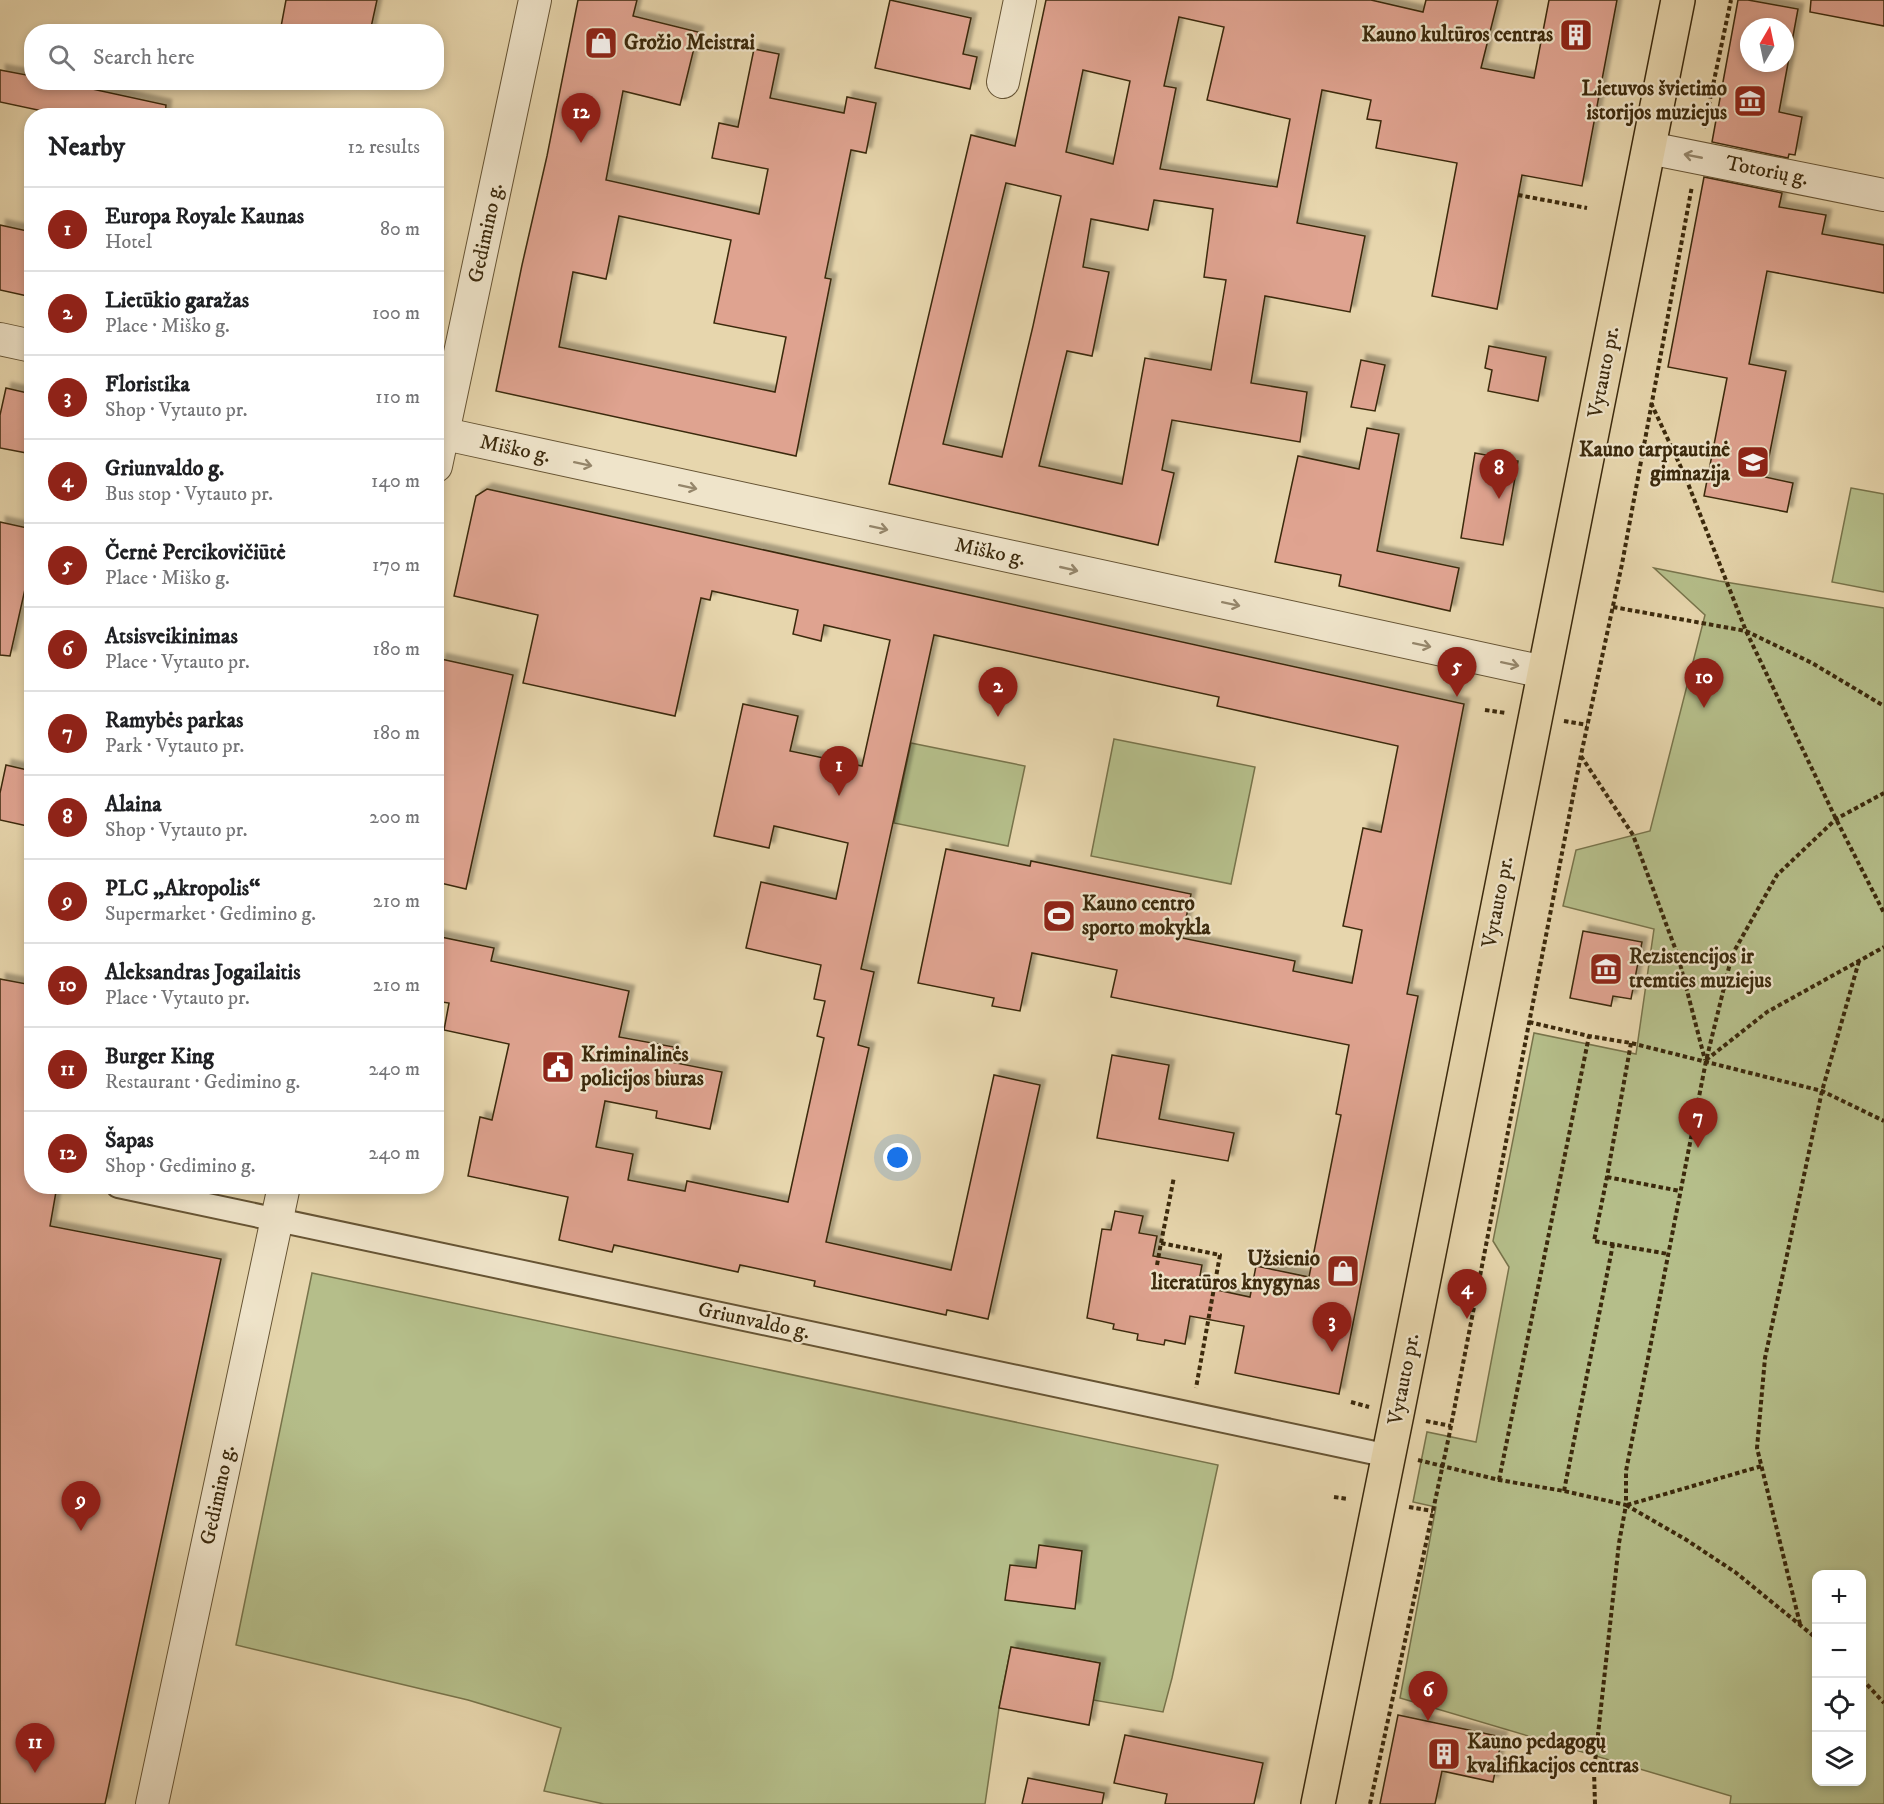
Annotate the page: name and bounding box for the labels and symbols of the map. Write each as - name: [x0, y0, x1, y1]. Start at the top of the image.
- building icon: Kauno kultūros centras: [1558, 17, 1594, 53]
- north arrow: [1740, 18, 1794, 72]
- place label: Kauno kultūros centras: [1361, 22, 1553, 48]
- shop icon: Grožio Meistrai: [583, 25, 619, 61]
- place label: Grožio Meistrai: [624, 30, 755, 56]
- place label: Lietuvos švietimo istorijos muziejus: [1582, 76, 1727, 127]
- museum icon: Lietuvos švietimo istorijos muziejus: [1732, 83, 1768, 119]
- pin: 12: [562, 94, 600, 143]
- one-way arrow: [1684, 150, 1703, 161]
- street label: Totorių g.: [1723, 150, 1811, 192]
- street label: Gedimino g.: [463, 181, 509, 285]
- street label: Vytauto pr.: [1582, 324, 1626, 421]
- street label: Miško g.: [477, 429, 553, 469]
- place label: Kauno tarptautinė gimnazija: [1579, 437, 1731, 488]
- school or university icon: Kauno tarptautinė gimnazija: [1735, 444, 1771, 480]
- pin: 8: [1480, 450, 1518, 499]
- one-way arrow: [573, 458, 592, 470]
- one-way arrow: [678, 482, 698, 493]
- one-way arrow: [869, 523, 888, 535]
- street label: Miško g.: [952, 532, 1028, 572]
- one-way arrow: [1060, 564, 1079, 576]
- one-way arrow: [1221, 599, 1241, 610]
- one-way arrow: [1412, 640, 1431, 652]
- pin: 5: [1438, 648, 1476, 697]
- pin: 10: [1684, 658, 1724, 708]
- one-way arrow: [1501, 659, 1520, 671]
- pin: 2: [978, 668, 1018, 717]
- pin: 1: [820, 746, 858, 796]
- street label: Vytauto pr.: [1476, 854, 1520, 951]
- place label: Kauno centro sporto mokykla: [1082, 891, 1212, 941]
- sports icon: Kauno centro sporto mokykla: [1041, 898, 1077, 934]
- place label: Rezistencijos ir tremties muziejus: [1629, 944, 1771, 995]
- museum icon: Rezistencijos ir tremties muziejus: [1588, 951, 1624, 987]
- place label: Kriminalinės policijos biuras: [580, 1042, 704, 1093]
- public building icon: Kriminalinės policijos biuras: [540, 1049, 576, 1085]
- pin: 7: [1678, 1098, 1718, 1148]
- your location: [883, 1143, 912, 1172]
- place label: Užsienio literatūros knygynas: [1150, 1246, 1320, 1296]
- shop icon: Užsienio literatūros knygynas: [1325, 1253, 1361, 1289]
- pin: 4: [1448, 1270, 1486, 1319]
- street label: Griunvaldo g.: [696, 1296, 812, 1346]
- pin: 3: [1312, 1302, 1352, 1352]
- street label: Vytauto pr.: [1382, 1331, 1426, 1428]
- street label: Gedimino g.: [195, 1443, 241, 1547]
- pin: 9: [62, 1482, 100, 1531]
- pin: 6: [1408, 1672, 1448, 1721]
- pin: 11: [15, 1724, 54, 1773]
- place label: Kauno pedagogų kvalifikacijos centras: [1466, 1729, 1639, 1780]
- building icon: Kauno pedagogų kvalifikacijos centras: [1426, 1736, 1462, 1772]

